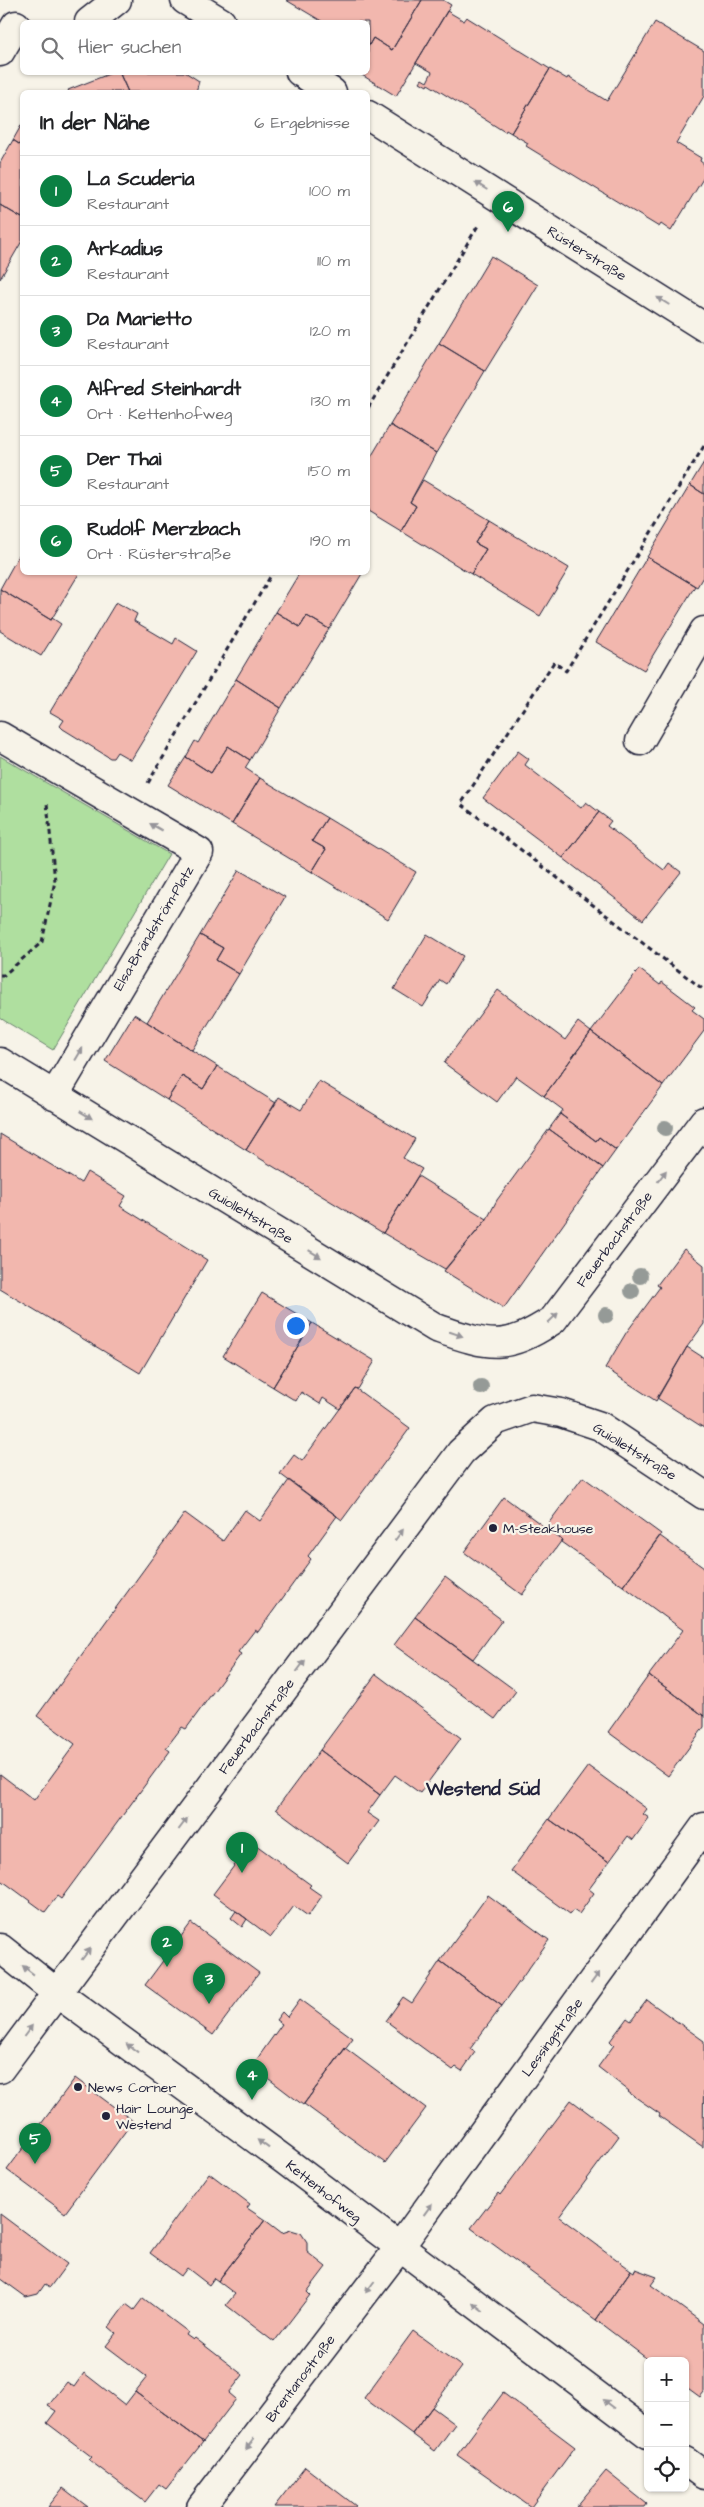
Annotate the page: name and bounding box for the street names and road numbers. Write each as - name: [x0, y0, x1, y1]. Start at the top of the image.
- street label: Rüsterstraße: [543, 221, 630, 286]
- street label: Elsa-Brändström-Platz: [109, 862, 199, 995]
- street label: Guiollettstraße: [205, 1183, 297, 1249]
- street label: Feuerbachstraße: [572, 1187, 658, 1292]
- street label: Guiollettstraße: [589, 1418, 680, 1486]
- street label: Feuerbachstraße: [214, 1674, 300, 1779]
- street label: Lessingstraße: [517, 1994, 588, 2081]
- street label: Kettenhofweg: [281, 2156, 365, 2228]
- street label: Brentanostraße: [261, 2330, 341, 2427]

